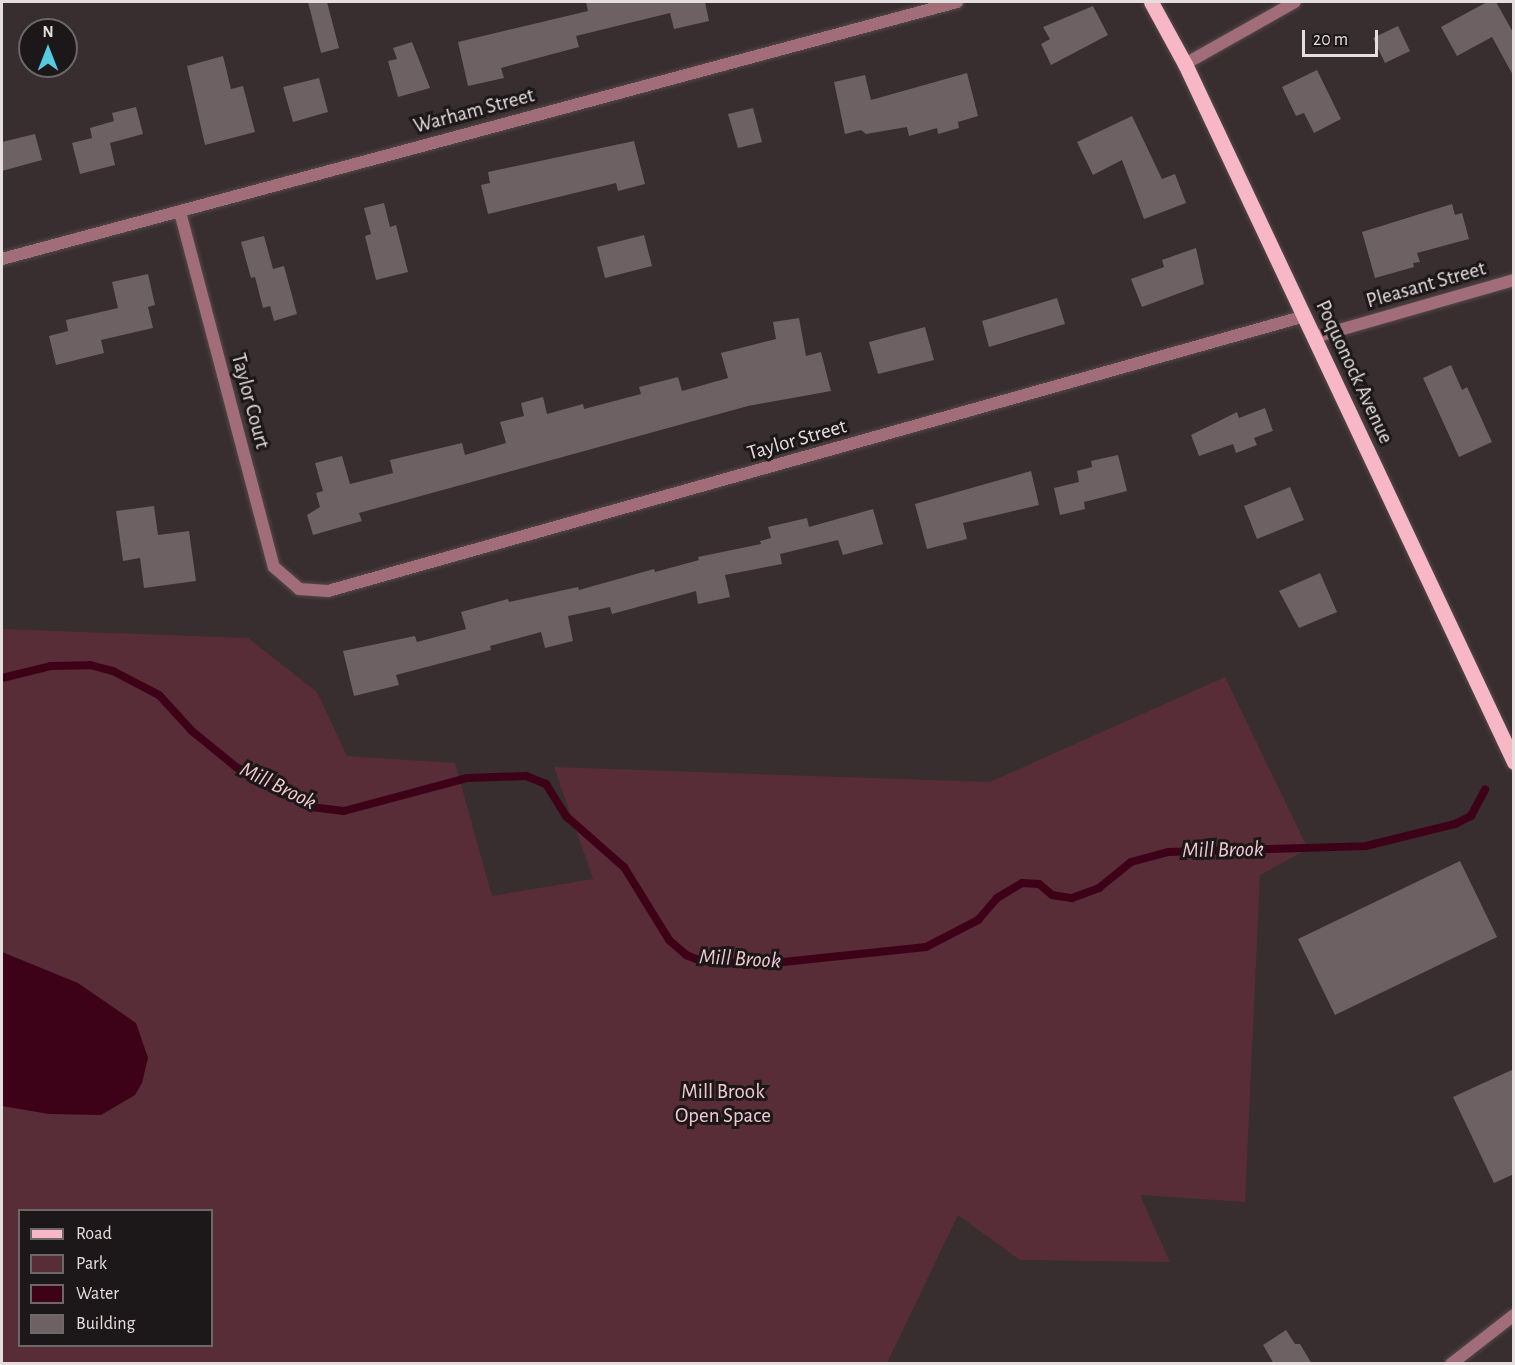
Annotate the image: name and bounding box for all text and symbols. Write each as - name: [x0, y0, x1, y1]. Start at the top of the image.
- north arrow: [18, 18, 78, 78]
- scale bar: [1305, 18, 1382, 56]
- text: N: [42, 24, 54, 40]
- text: 20 m: [1313, 31, 1348, 49]
- street label: Warham Street: [411, 83, 537, 139]
- street label: Pleasant Street: [1363, 256, 1489, 314]
- street label: Poquonock Avenue: [1310, 296, 1398, 448]
- street label: Taylor Court: [225, 351, 275, 451]
- street label: Taylor Street: [744, 414, 850, 466]
- water label: Mill Brook: [235, 756, 321, 816]
- water label: Mill Brook: [1182, 836, 1264, 864]
- water label: Mill Brook: [698, 944, 782, 974]
- park label: Mill Brook Open Space: [675, 1079, 771, 1129]
- legend: [18, 1209, 213, 1347]
- text: Road: [76, 1225, 112, 1243]
- text: Park: [76, 1255, 107, 1273]
- text: Water: [76, 1285, 119, 1303]
- text: Building: [76, 1315, 135, 1333]

